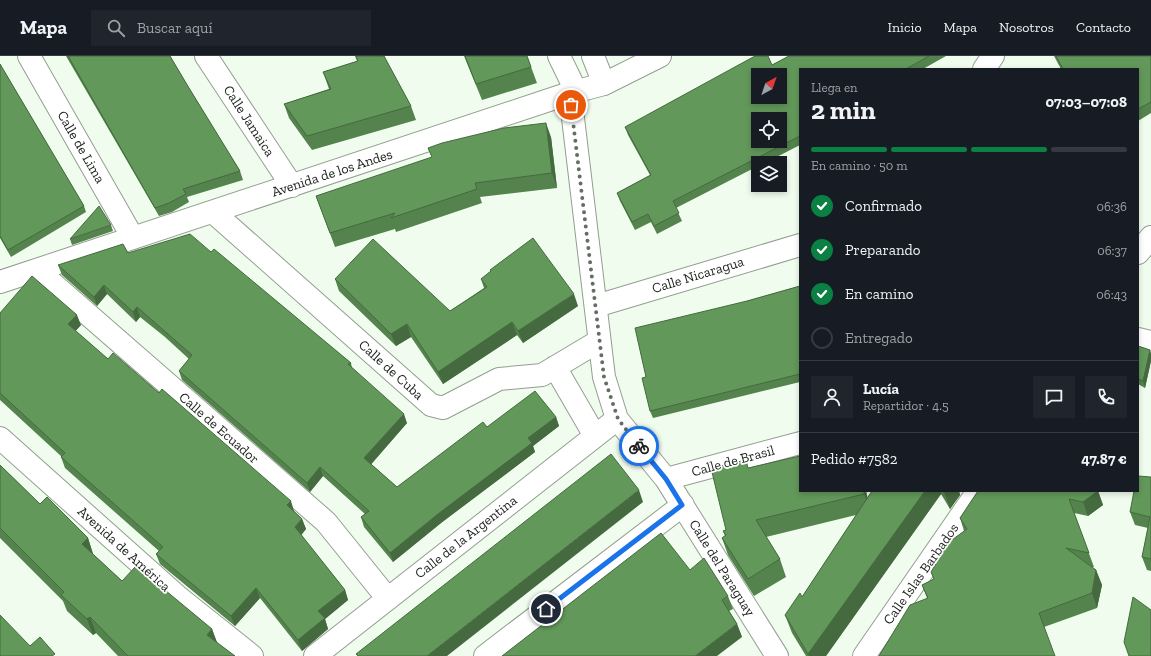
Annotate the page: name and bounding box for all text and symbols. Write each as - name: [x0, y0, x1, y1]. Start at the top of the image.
- search box: [91, 10, 371, 46]
- text: Mapa: [20, 16, 67, 39]
- icon: search: [105, 17, 127, 39]
- text: Buscar aquí: [137, 19, 213, 37]
- text: Inicio: [888, 19, 922, 36]
- text: Mapa: [944, 19, 977, 36]
- text: Nosotros: [999, 19, 1054, 36]
- text: Contacto: [1076, 19, 1131, 36]
- north arrow: [751, 68, 787, 104]
- map controls: [751, 68, 787, 192]
- text: Llega en: [811, 80, 858, 95]
- street label: Calle Jamaica: [220, 82, 278, 160]
- pin: [554, 88, 588, 122]
- text: 07:03–07:08: [1045, 93, 1127, 111]
- icon: bag: [560, 94, 582, 116]
- text: 2 min: [811, 94, 876, 126]
- street label: Calle de Lima: [53, 108, 109, 186]
- button: locate: [751, 112, 787, 148]
- street label: Avenida de los Andes: [269, 145, 395, 201]
- button: layers: [751, 156, 787, 192]
- text: En camino · 50 m: [811, 158, 907, 173]
- icon: check: [811, 195, 833, 217]
- text: Confirmado: [845, 197, 922, 215]
- text: 06:36: [1096, 199, 1127, 214]
- icon: check: [811, 239, 833, 261]
- text: Preparando: [845, 241, 921, 259]
- text: 06:37: [1097, 243, 1127, 258]
- street label: Calle Nicaragua: [650, 253, 746, 297]
- icon: check: [811, 283, 833, 305]
- text: En camino: [845, 285, 913, 303]
- text: 06:43: [1096, 287, 1127, 302]
- text: Entregado: [845, 329, 913, 347]
- street label: Calle de Cuba: [355, 336, 427, 404]
- button: person: [811, 376, 853, 418]
- button: chat: [1033, 376, 1075, 418]
- button: phone: [1085, 376, 1127, 418]
- text: Lucía: [863, 380, 899, 398]
- street label: Calle de Ecuador: [175, 389, 263, 467]
- text: Repartidor · 4.5: [863, 398, 949, 413]
- courier: [619, 426, 659, 466]
- icon: bike: [628, 435, 650, 457]
- street label: Calle de Brasil: [690, 442, 777, 480]
- text: Pedido #7582: [811, 450, 898, 468]
- text: 47.87 €: [1081, 450, 1127, 468]
- street label: Calle de la Argentina: [412, 492, 521, 582]
- street label: Avenida de América: [74, 503, 174, 595]
- street label: Calle del Paraguay: [685, 517, 759, 620]
- street label: Calle Islas Barbados: [880, 520, 962, 628]
- pin: [529, 592, 563, 626]
- icon: home: [535, 598, 557, 620]

